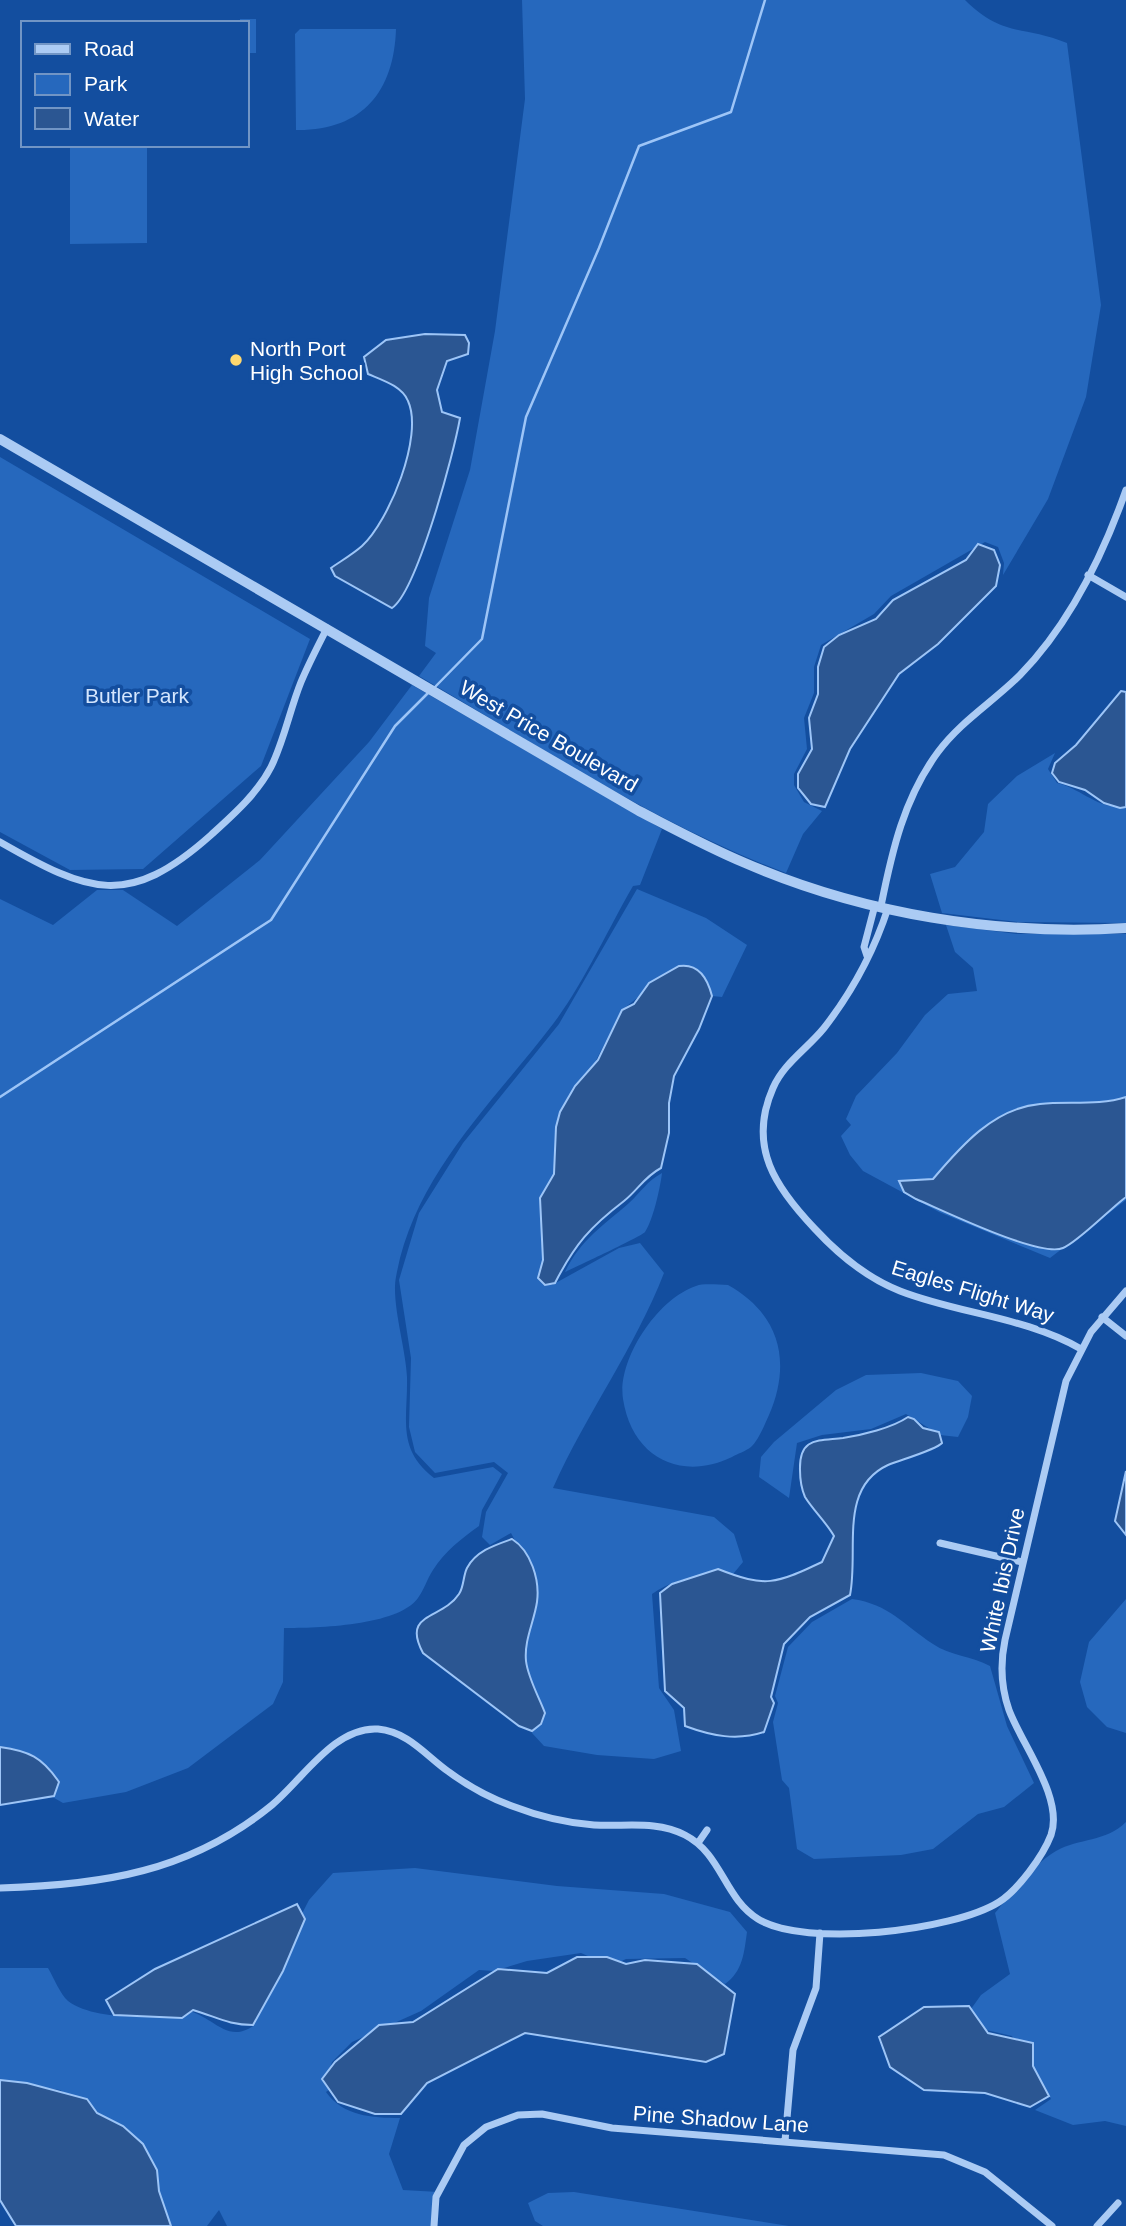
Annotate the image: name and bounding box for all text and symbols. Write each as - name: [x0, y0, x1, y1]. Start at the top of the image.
- legend: [21, 21, 248, 147]
- text: Road: [84, 37, 134, 60]
- text: Park: [84, 72, 128, 95]
- text: Water: [84, 107, 139, 130]
- place label: North Port High School: [250, 337, 363, 384]
- marker: North Port High School: [228, 352, 244, 368]
- street label: West Price Boulevard: [456, 676, 642, 796]
- park label: Butler Park: [85, 684, 189, 707]
- street label: Eagles Flight Way: [889, 1255, 1057, 1327]
- street label: White Ibis Drive: [975, 1506, 1029, 1654]
- street label: Pine Shadow Lane: [632, 2101, 810, 2137]

